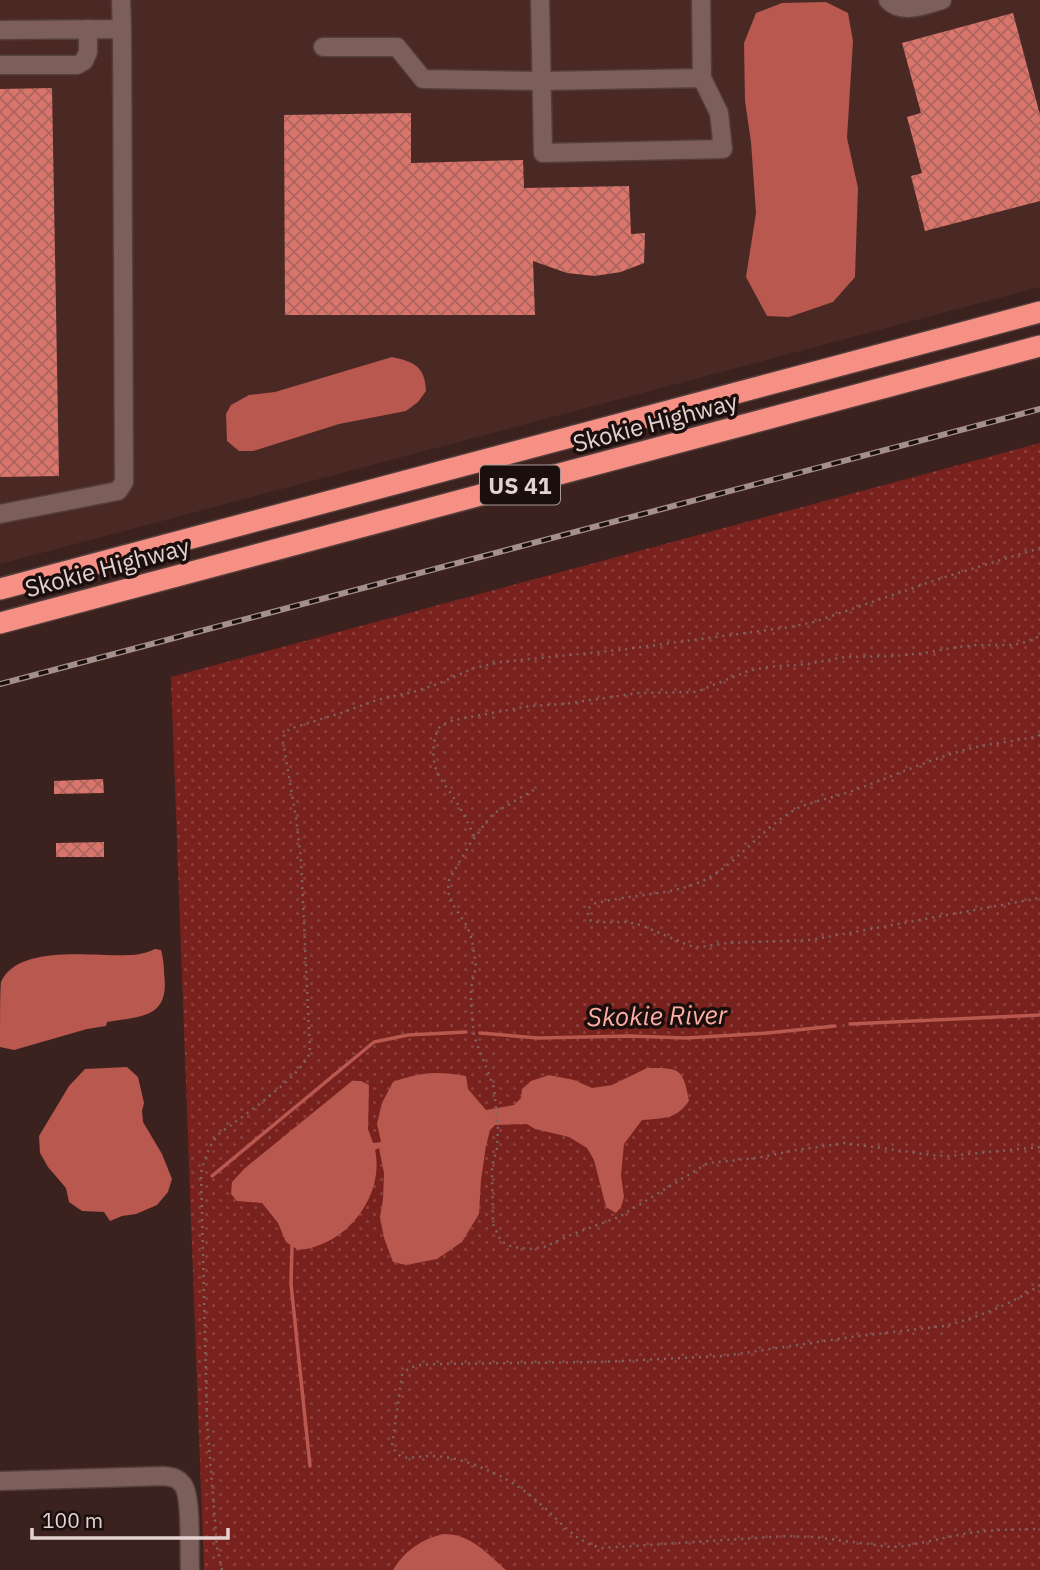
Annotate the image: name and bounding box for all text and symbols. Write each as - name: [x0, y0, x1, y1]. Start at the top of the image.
- street label: Skokie Highway: [569, 385, 741, 459]
- road number: US 41: [480, 466, 560, 505]
- street label: Skokie Highway: [21, 530, 193, 604]
- water label: Skokie River: [587, 997, 729, 1033]
- scale bar: [32, 1496, 228, 1540]
- text: 100 m: [42, 1506, 103, 1534]

